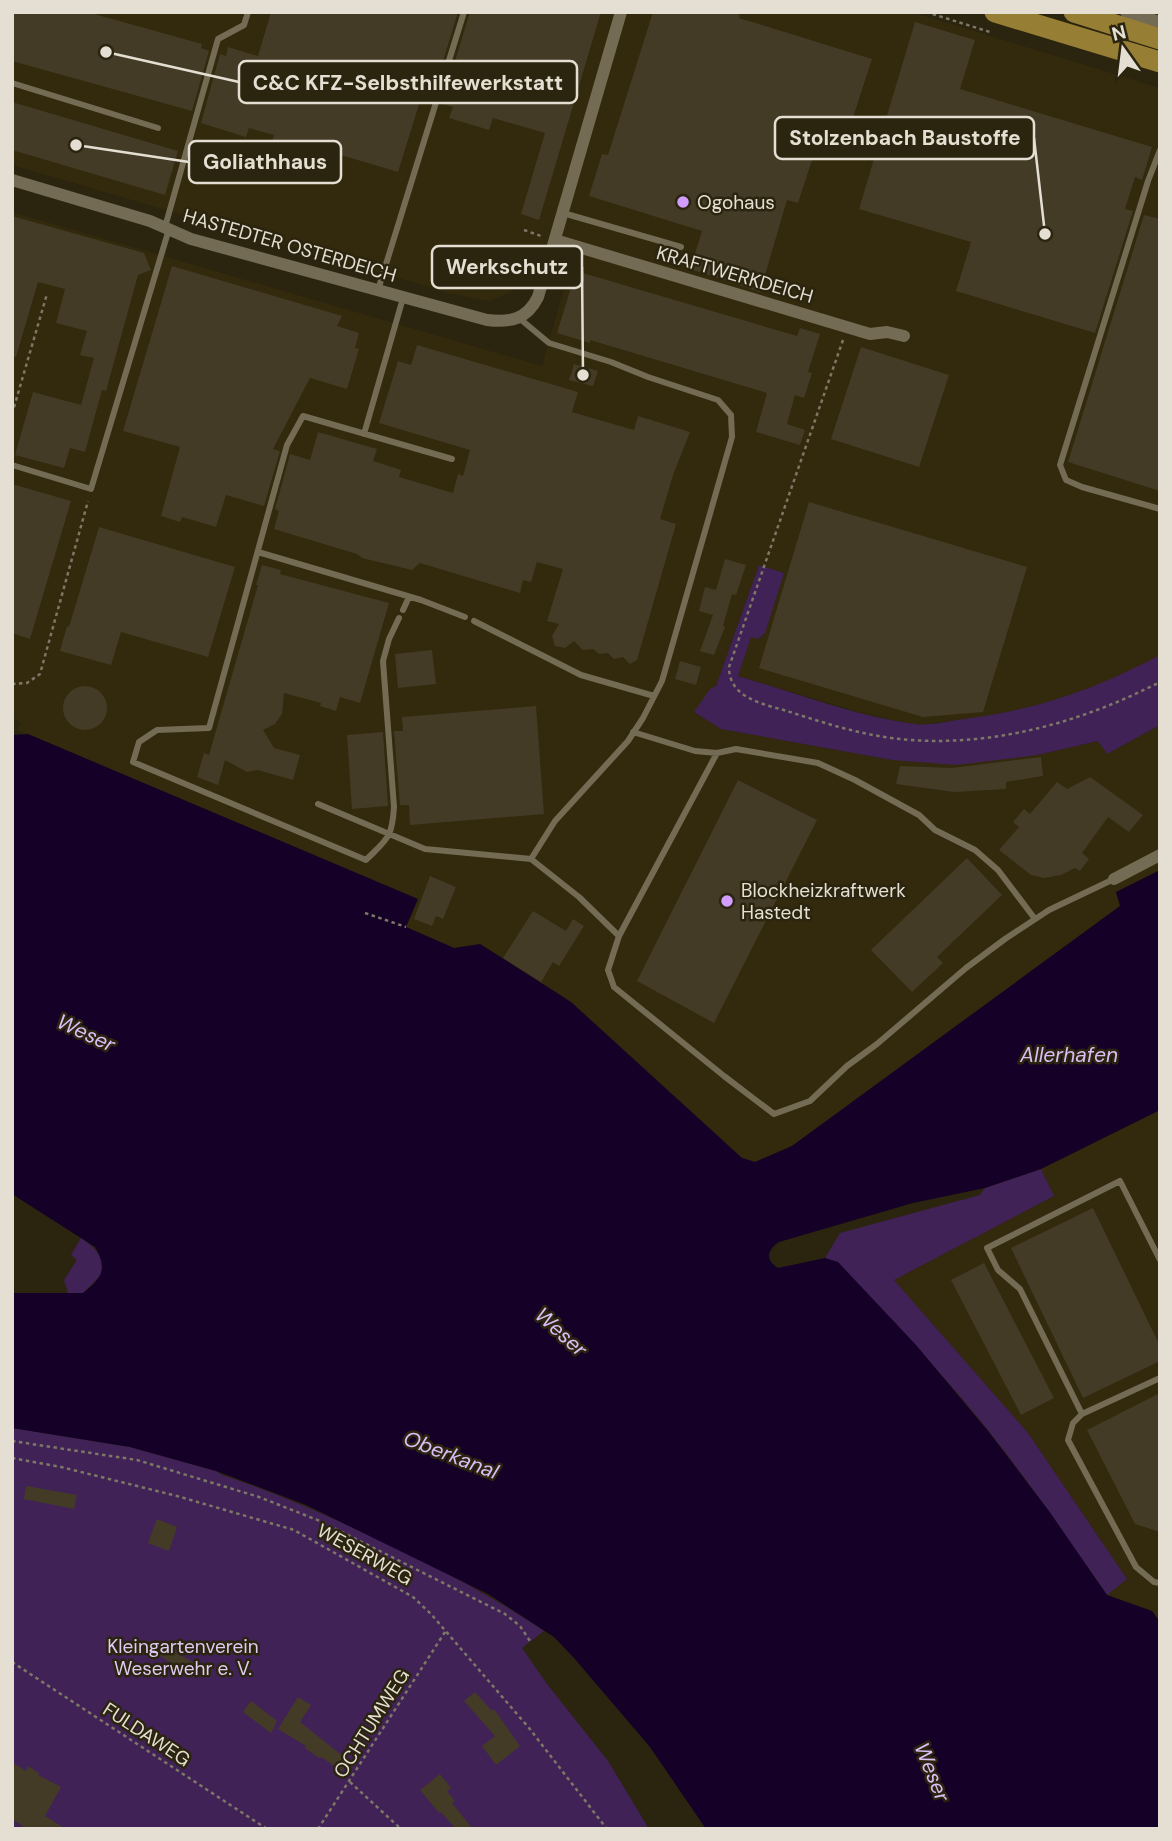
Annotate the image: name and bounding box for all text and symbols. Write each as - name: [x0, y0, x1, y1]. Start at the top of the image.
- north arrow: [1088, 14, 1158, 84]
- text: N: [1109, 19, 1129, 47]
- callout: C&C KFZ-Selbsthilfewerkstatt: [239, 61, 577, 103]
- text: C&C KFZ-Selbsthilfewerkstatt: [253, 69, 563, 97]
- callout: Stolzenbach Baustoffe: [775, 117, 1034, 159]
- text: Stolzenbach Baustoffe: [789, 124, 1021, 152]
- callout: Goliathhaus: [189, 141, 341, 183]
- text: Goliathhaus: [203, 148, 327, 176]
- place label: Ogohaus: [697, 190, 775, 215]
- marker: Ogohaus: [675, 194, 691, 210]
- street label: HASTEDTER OSTERDEICH: [180, 203, 399, 288]
- street label: KRAFTWERKDEICH: [653, 240, 816, 309]
- callout: Werkschutz: [432, 246, 582, 288]
- text: Werkschutz: [446, 253, 568, 281]
- place label: Blockheizkraftwerk Hastedt: [741, 878, 906, 925]
- marker: Blockheizkraftwerk Hastedt: [719, 893, 735, 909]
- water label: Weser: [52, 1007, 121, 1059]
- water label: Allerhafen: [1019, 1041, 1118, 1069]
- water label: Weser: [529, 1301, 594, 1364]
- water label: Oberkanal: [400, 1424, 503, 1486]
- street label: WESERWEG: [313, 1518, 417, 1591]
- park label: Kleingartenverein Weserwehr e. V.: [107, 1634, 259, 1681]
- street label: OCHTUMWEG: [328, 1664, 415, 1782]
- street label: FULDAWEG: [98, 1697, 195, 1772]
- water label: Weser: [908, 1738, 957, 1807]

